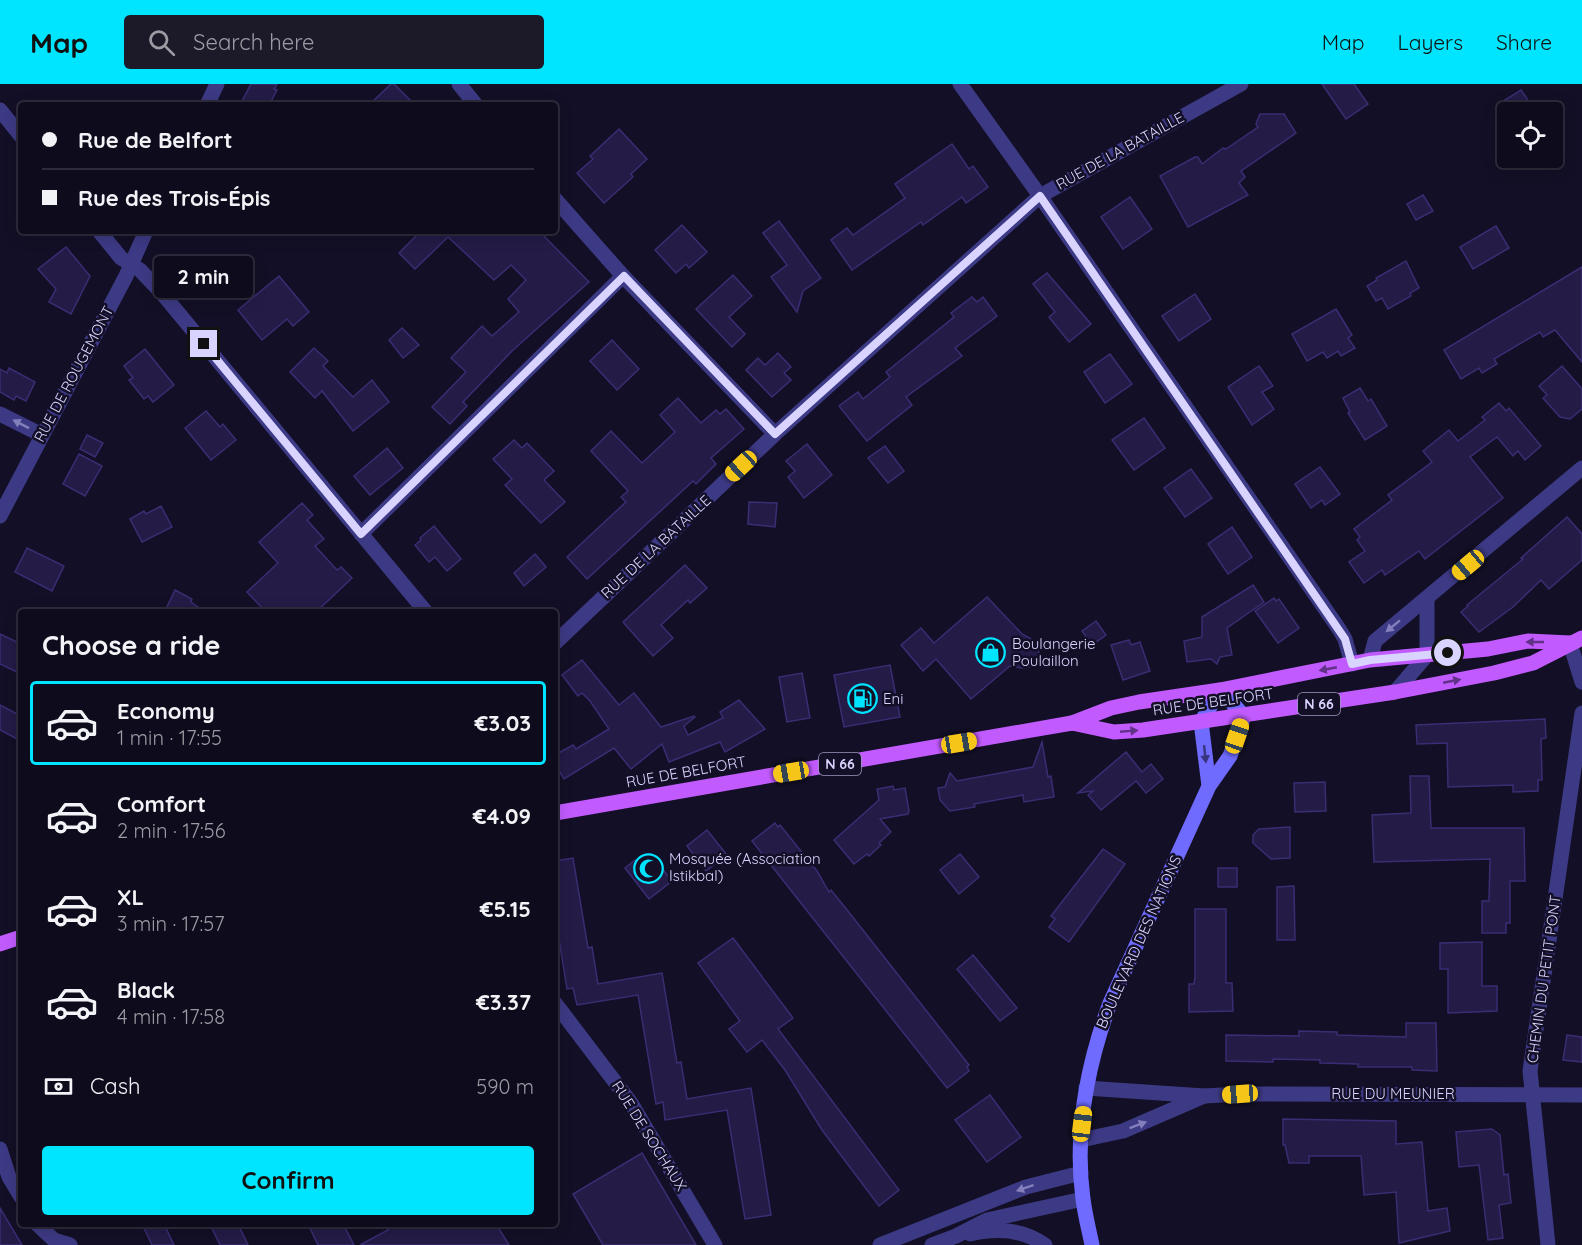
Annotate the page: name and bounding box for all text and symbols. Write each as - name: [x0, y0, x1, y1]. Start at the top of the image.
- search box: [124, 15, 544, 69]
- text: Map: [30, 25, 88, 60]
- icon: search: [145, 26, 178, 59]
- text: Search here: [193, 28, 315, 56]
- text: Map: [1322, 29, 1365, 55]
- text: Layers: [1398, 29, 1463, 55]
- text: Share: [1496, 29, 1552, 55]
- map controls: [1497, 102, 1563, 168]
- button: locate: [1497, 102, 1563, 168]
- street label: RUE DE LA BATAILLE: [1052, 107, 1187, 194]
- text: Rue de Belfort: [78, 126, 232, 154]
- text: Rue des Trois-Épis: [78, 184, 270, 212]
- callout: 2 min: [154, 257, 254, 299]
- text: 2 min: [177, 264, 230, 289]
- street label: RUE DE ROUGEMONT: [30, 302, 118, 445]
- route end: [190, 330, 217, 357]
- one-way arrow: [12, 420, 30, 430]
- car: [722, 447, 760, 485]
- street label: RUE DE LA BATAILLE: [597, 491, 715, 602]
- car: [1448, 547, 1488, 583]
- one-way arrow: [1385, 620, 1401, 633]
- text: Choose a ride: [42, 628, 220, 662]
- place label: Boulangerie Poulaillon: [1012, 634, 1096, 670]
- shop icon: Boulangerie Poulaillon: [975, 637, 1007, 669]
- one-way arrow: [1525, 637, 1544, 647]
- route start: [1434, 639, 1461, 666]
- one-way arrow: [1318, 665, 1337, 674]
- one-way arrow: [1443, 676, 1462, 685]
- fuel station icon: Eni: [846, 683, 878, 715]
- street label: RUE DE BELFORT: [1151, 684, 1275, 719]
- place label: Eni: [883, 689, 903, 708]
- road number: N 66: [1298, 693, 1340, 715]
- icon: car: [45, 696, 99, 750]
- text: Economy: [117, 697, 215, 725]
- text: €3.03: [475, 709, 531, 737]
- car: [1223, 716, 1251, 756]
- text: 1 min · 17:55: [117, 725, 222, 750]
- one-way arrow: [1120, 726, 1139, 736]
- car: [940, 731, 978, 755]
- one-way arrow: [1200, 745, 1210, 764]
- street label: RUE DE BELFORT: [624, 752, 747, 791]
- road number: N 66: [819, 753, 861, 775]
- car: [772, 760, 810, 784]
- icon: car: [45, 789, 99, 843]
- text: Comfort: [117, 790, 206, 818]
- text: €4.09: [473, 802, 531, 830]
- text: 2 min · 17:56: [117, 818, 226, 843]
- place label: Mosquée (Association Istikbal): [669, 849, 821, 885]
- mosque icon: Mosquée (Association Istikbal): [632, 852, 664, 884]
- street label: BOULEVARD DES NATIONS: [1092, 852, 1185, 1031]
- icon: car: [45, 882, 99, 936]
- text: XL: [117, 883, 144, 911]
- street label: CHEMIN DU PETIT PONT: [1522, 894, 1565, 1064]
- text: €5.15: [480, 895, 531, 923]
- text: 3 min · 17:57: [117, 911, 224, 936]
- icon: car: [45, 975, 99, 1029]
- text: Black: [117, 976, 175, 1004]
- text: €3.37: [476, 988, 531, 1016]
- text: 4 min · 17:58: [117, 1004, 225, 1029]
- icon: cash: [42, 1070, 75, 1103]
- text: Cash: [90, 1072, 141, 1100]
- text: 590 m: [476, 1074, 534, 1099]
- street label: RUE DE SOCHAUX: [608, 1077, 691, 1194]
- car: [1221, 1084, 1259, 1104]
- street label: RUE DU MEUNIER: [1331, 1084, 1455, 1103]
- car: [1071, 1105, 1093, 1143]
- one-way arrow: [1129, 1120, 1147, 1129]
- button: Confirm: [42, 1146, 534, 1215]
- one-way arrow: [1015, 1183, 1033, 1193]

